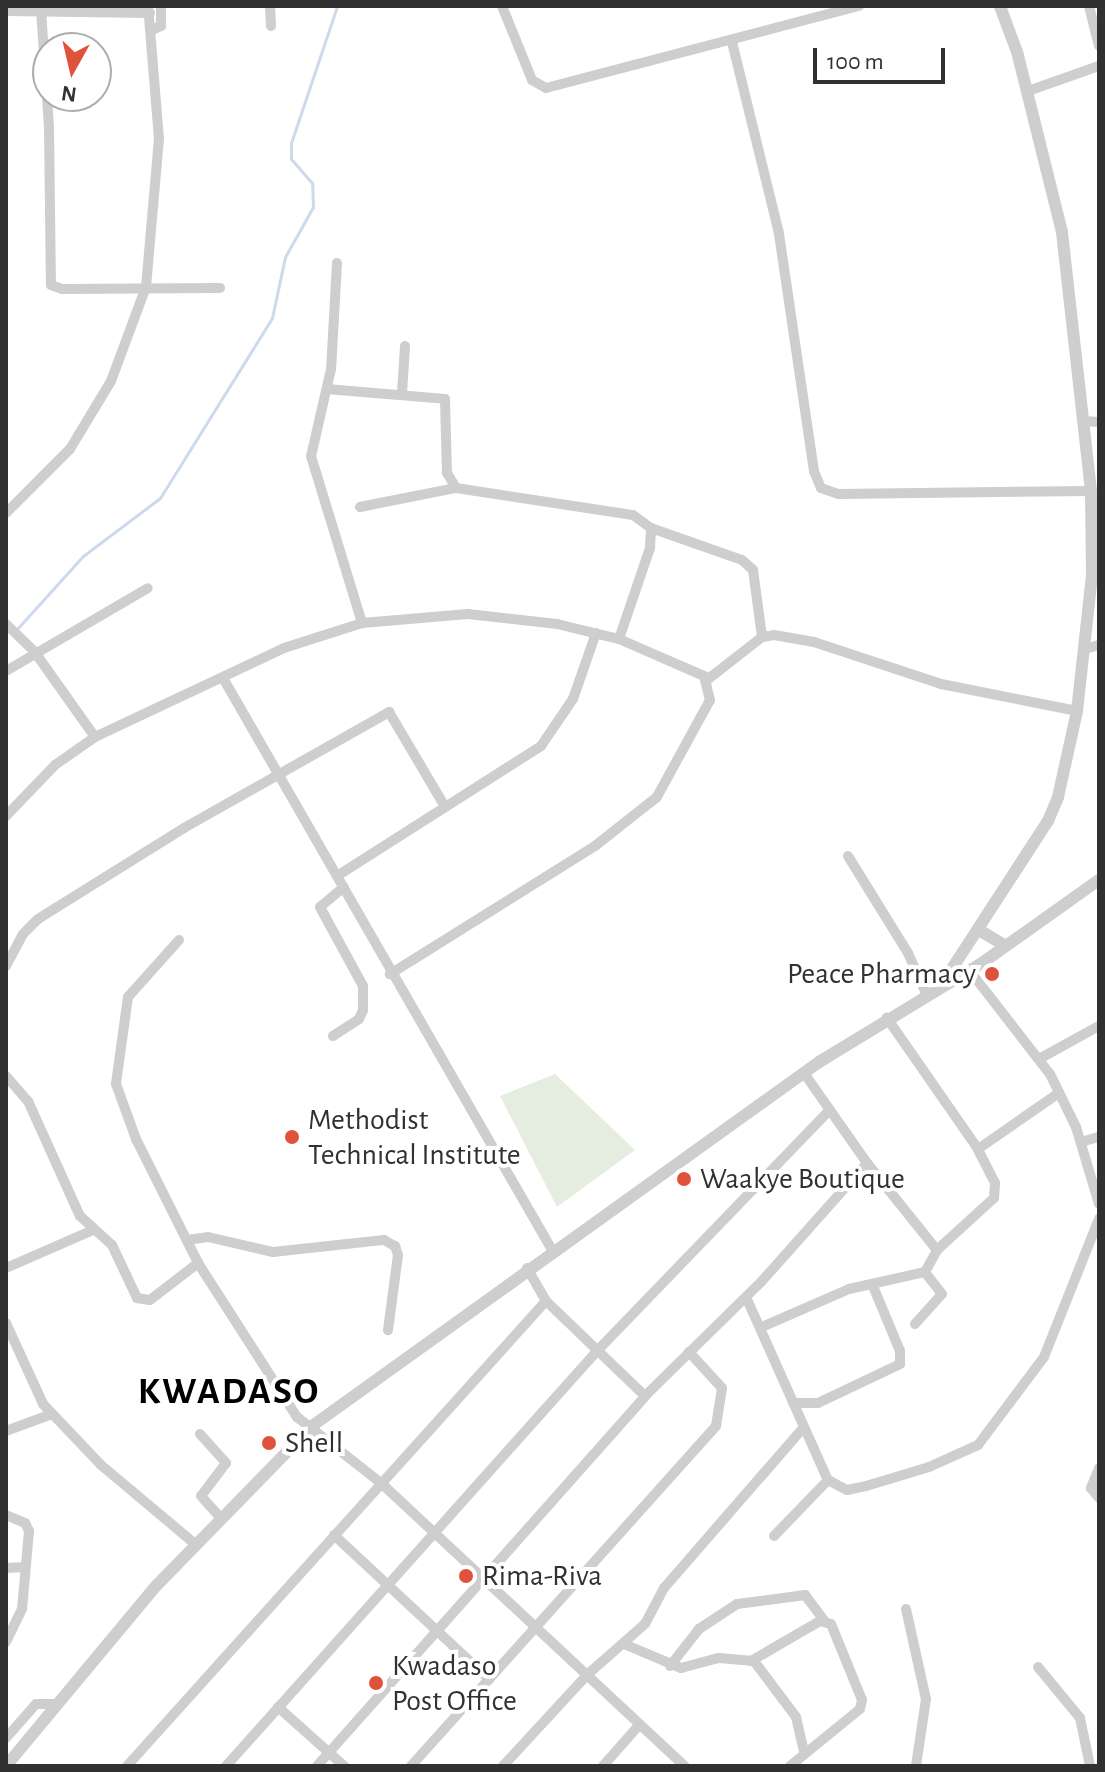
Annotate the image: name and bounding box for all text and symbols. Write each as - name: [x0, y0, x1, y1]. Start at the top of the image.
- north arrow: [32, 32, 112, 112]
- scale bar: [817, 32, 949, 82]
- text: 100 m: [827, 50, 884, 74]
- text: N: [60, 82, 78, 106]
- place label: Peace Pharmacy: [787, 956, 976, 992]
- marker: Peace Pharmacy: [983, 965, 1001, 983]
- place label: Methodist Technical Institute: [308, 1102, 521, 1172]
- marker: Methodist Technical Institute: [283, 1128, 301, 1146]
- place label: Waakye Boutique: [700, 1161, 905, 1197]
- marker: Waakye Boutique: [675, 1170, 693, 1188]
- district label: KWADASO: [138, 1370, 320, 1416]
- place label: Shell: [285, 1425, 343, 1461]
- marker: Shell: [260, 1434, 278, 1452]
- place label: Rima-Riva: [482, 1558, 602, 1594]
- marker: Rima-Riva: [457, 1567, 475, 1585]
- place label: Kwadaso Post Office: [392, 1648, 517, 1718]
- marker: Kwadaso Post Office: [367, 1674, 385, 1692]

